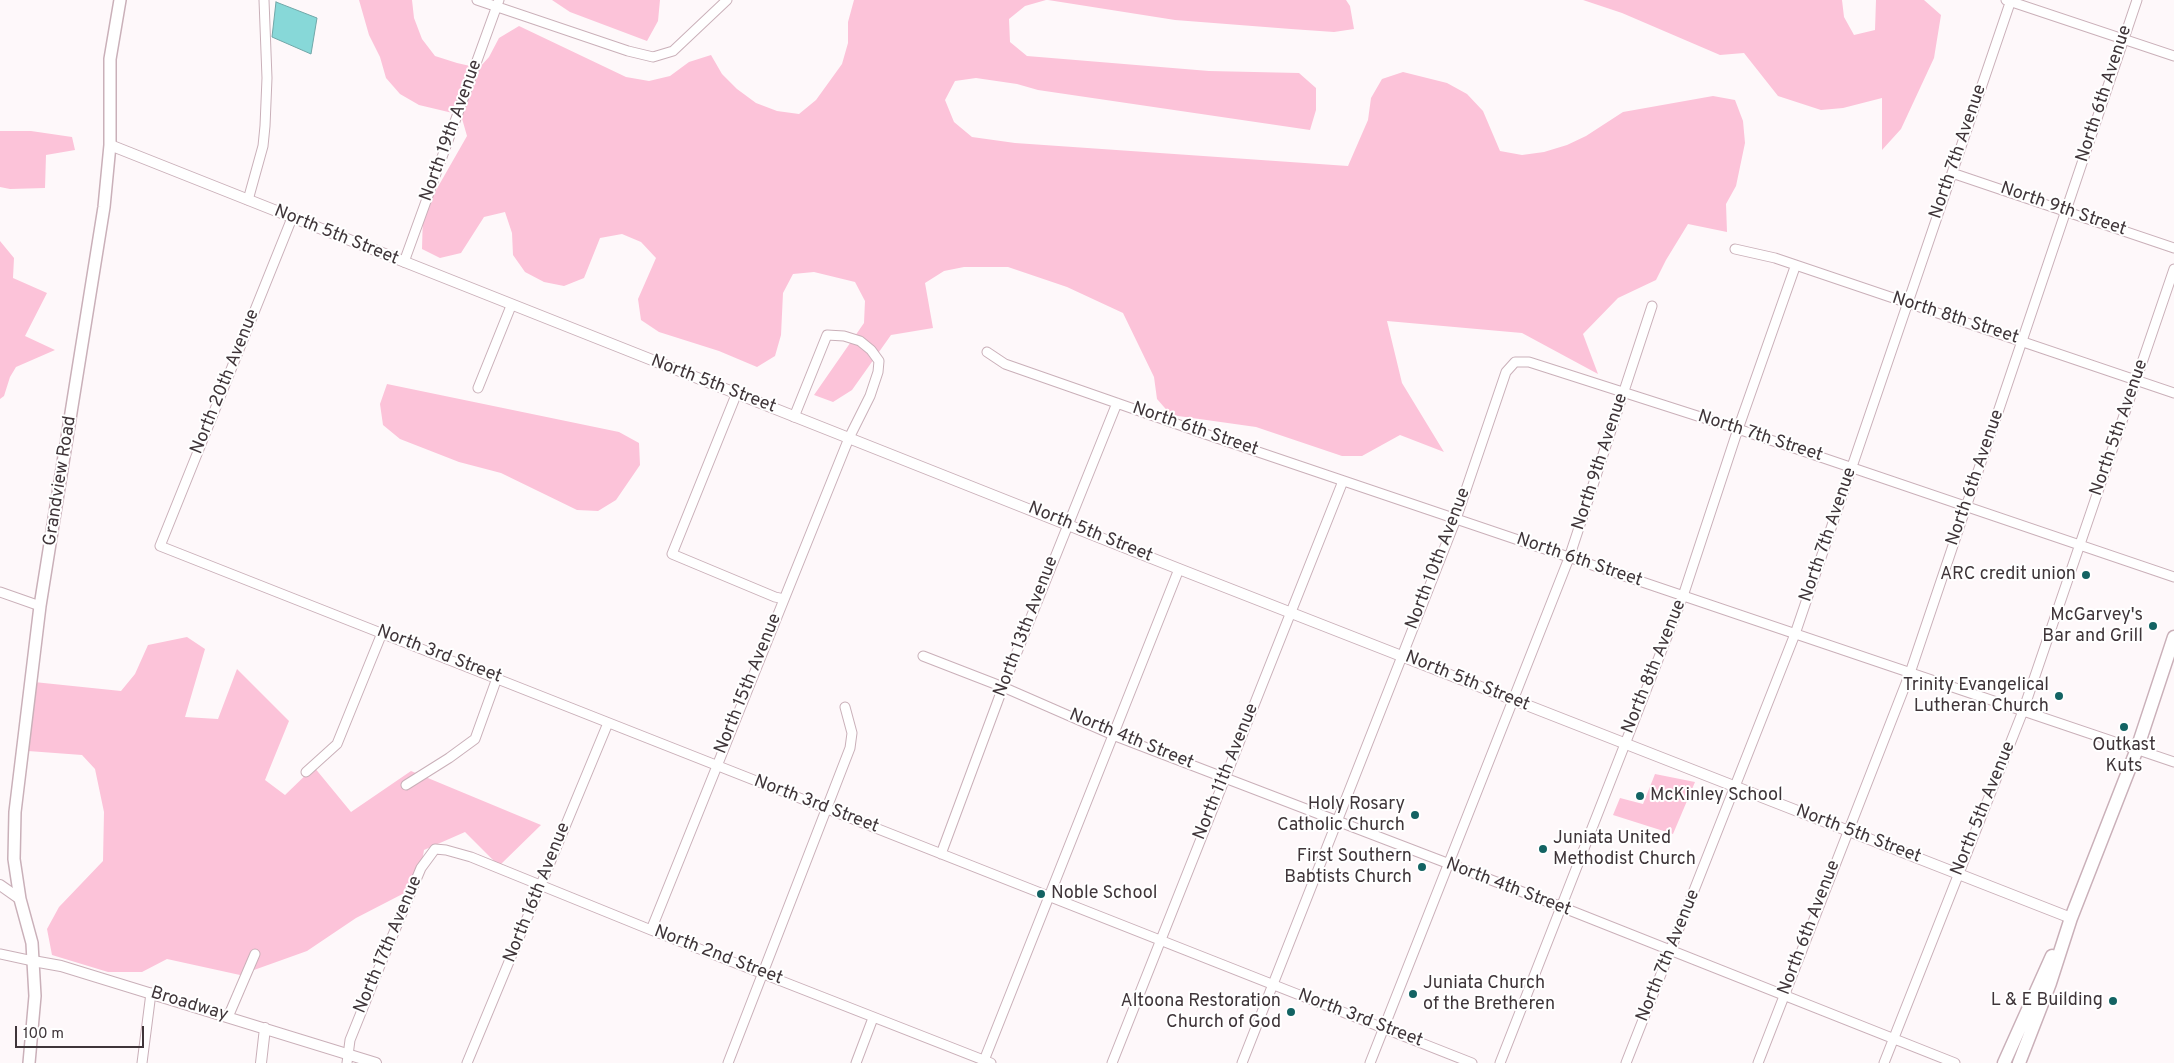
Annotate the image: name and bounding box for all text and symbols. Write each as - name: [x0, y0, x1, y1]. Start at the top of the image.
- street label: North 6th Avenue: [2073, 23, 2137, 165]
- street label: North 19th Avenue: [416, 57, 488, 205]
- street label: North 7th Avenue: [1926, 82, 1992, 222]
- street label: North 9th Street: [1997, 178, 2129, 242]
- street label: North 5th Street: [271, 201, 401, 271]
- street label: North 8th Street: [1889, 288, 2021, 350]
- street label: North 20th Avenue: [187, 306, 265, 458]
- street label: North 5th Street: [647, 351, 779, 419]
- street label: North 5th Avenue: [2087, 357, 2153, 499]
- street label: North 9th Avenue: [1569, 391, 1633, 533]
- street label: North 6th Street: [1129, 398, 1261, 462]
- street label: North 7th Street: [1695, 407, 1825, 467]
- street label: North 6th Avenue: [1943, 407, 2009, 549]
- street label: Grandview Road: [40, 414, 82, 548]
- street label: North 7th Avenue: [1796, 465, 1862, 605]
- street label: North 10th Avenue: [1402, 485, 1476, 633]
- street label: North 5th Street: [1025, 498, 1155, 568]
- street label: North 6th Street: [1513, 529, 1645, 593]
- street label: North 13th Avenue: [990, 554, 1064, 700]
- place label: ARC credit union: [1940, 564, 2076, 586]
- marker: ARC credit union: [2080, 569, 2092, 581]
- street label: North 8th Avenue: [1618, 597, 1692, 737]
- place label: McGarvey's Bar and Grill: [2042, 605, 2143, 648]
- street label: North 15th Avenue: [711, 611, 787, 757]
- marker: McGarvey's Bar and Grill: [2147, 620, 2159, 632]
- street label: North 3rd Street: [373, 621, 505, 689]
- street label: North 5th Street: [1402, 647, 1532, 717]
- place label: Trinity Evangelical Lutheran Church: [1903, 675, 2049, 718]
- marker: Trinity Evangelical Lutheran Church: [2053, 690, 2065, 702]
- street label: North 11th Avenue: [1190, 701, 1264, 843]
- street label: North 4th Street: [1066, 705, 1196, 775]
- marker: Outkast Kuts: [2118, 721, 2130, 733]
- place label: Outkast Kuts: [2092, 735, 2156, 778]
- street label: North 5th Avenue: [1947, 739, 2021, 879]
- street label: North 3rd Street: [750, 771, 882, 839]
- place label: McKinley School: [1650, 785, 1783, 807]
- marker: McKinley School: [1634, 790, 1646, 802]
- place label: Holy Rosary Catholic Church: [1277, 794, 1405, 836]
- street label: North 5th Street: [1792, 801, 1924, 869]
- marker: Holy Rosary Catholic Church: [1409, 809, 1421, 821]
- street label: North 16th Avenue: [500, 820, 576, 966]
- place label: Juniata United Methodist Church: [1553, 828, 1696, 871]
- marker: Juniata United Methodist Church: [1537, 843, 1549, 855]
- place label: First Southern Babtists Church: [1284, 846, 1412, 889]
- street label: North 4th Street: [1442, 854, 1574, 922]
- street label: North 6th Avenue: [1774, 858, 1846, 998]
- marker: First Southern Babtists Church: [1416, 861, 1428, 873]
- street label: North 17th Avenue: [350, 873, 428, 1017]
- place label: Noble School: [1051, 883, 1158, 905]
- street label: North 7th Avenue: [1633, 887, 1705, 1025]
- marker: Noble School: [1035, 888, 1047, 900]
- street label: North 2nd Street: [651, 922, 785, 990]
- place label: Juniata Church of the Bretheren: [1423, 973, 1555, 1016]
- street label: Broadway: [148, 983, 230, 1027]
- street label: North 3rd Street: [1294, 985, 1426, 1053]
- marker: Juniata Church of the Bretheren: [1407, 988, 1419, 1000]
- place label: L & E Building: [1991, 990, 2103, 1012]
- place label: Altoona Restoration Church of God: [1120, 991, 1281, 1034]
- marker: L & E Building: [2107, 995, 2119, 1007]
- marker: Altoona Restoration Church of God: [1285, 1006, 1297, 1018]
- scale bar: [18, 1016, 146, 1048]
- text: 100 m: [23, 1025, 64, 1044]

